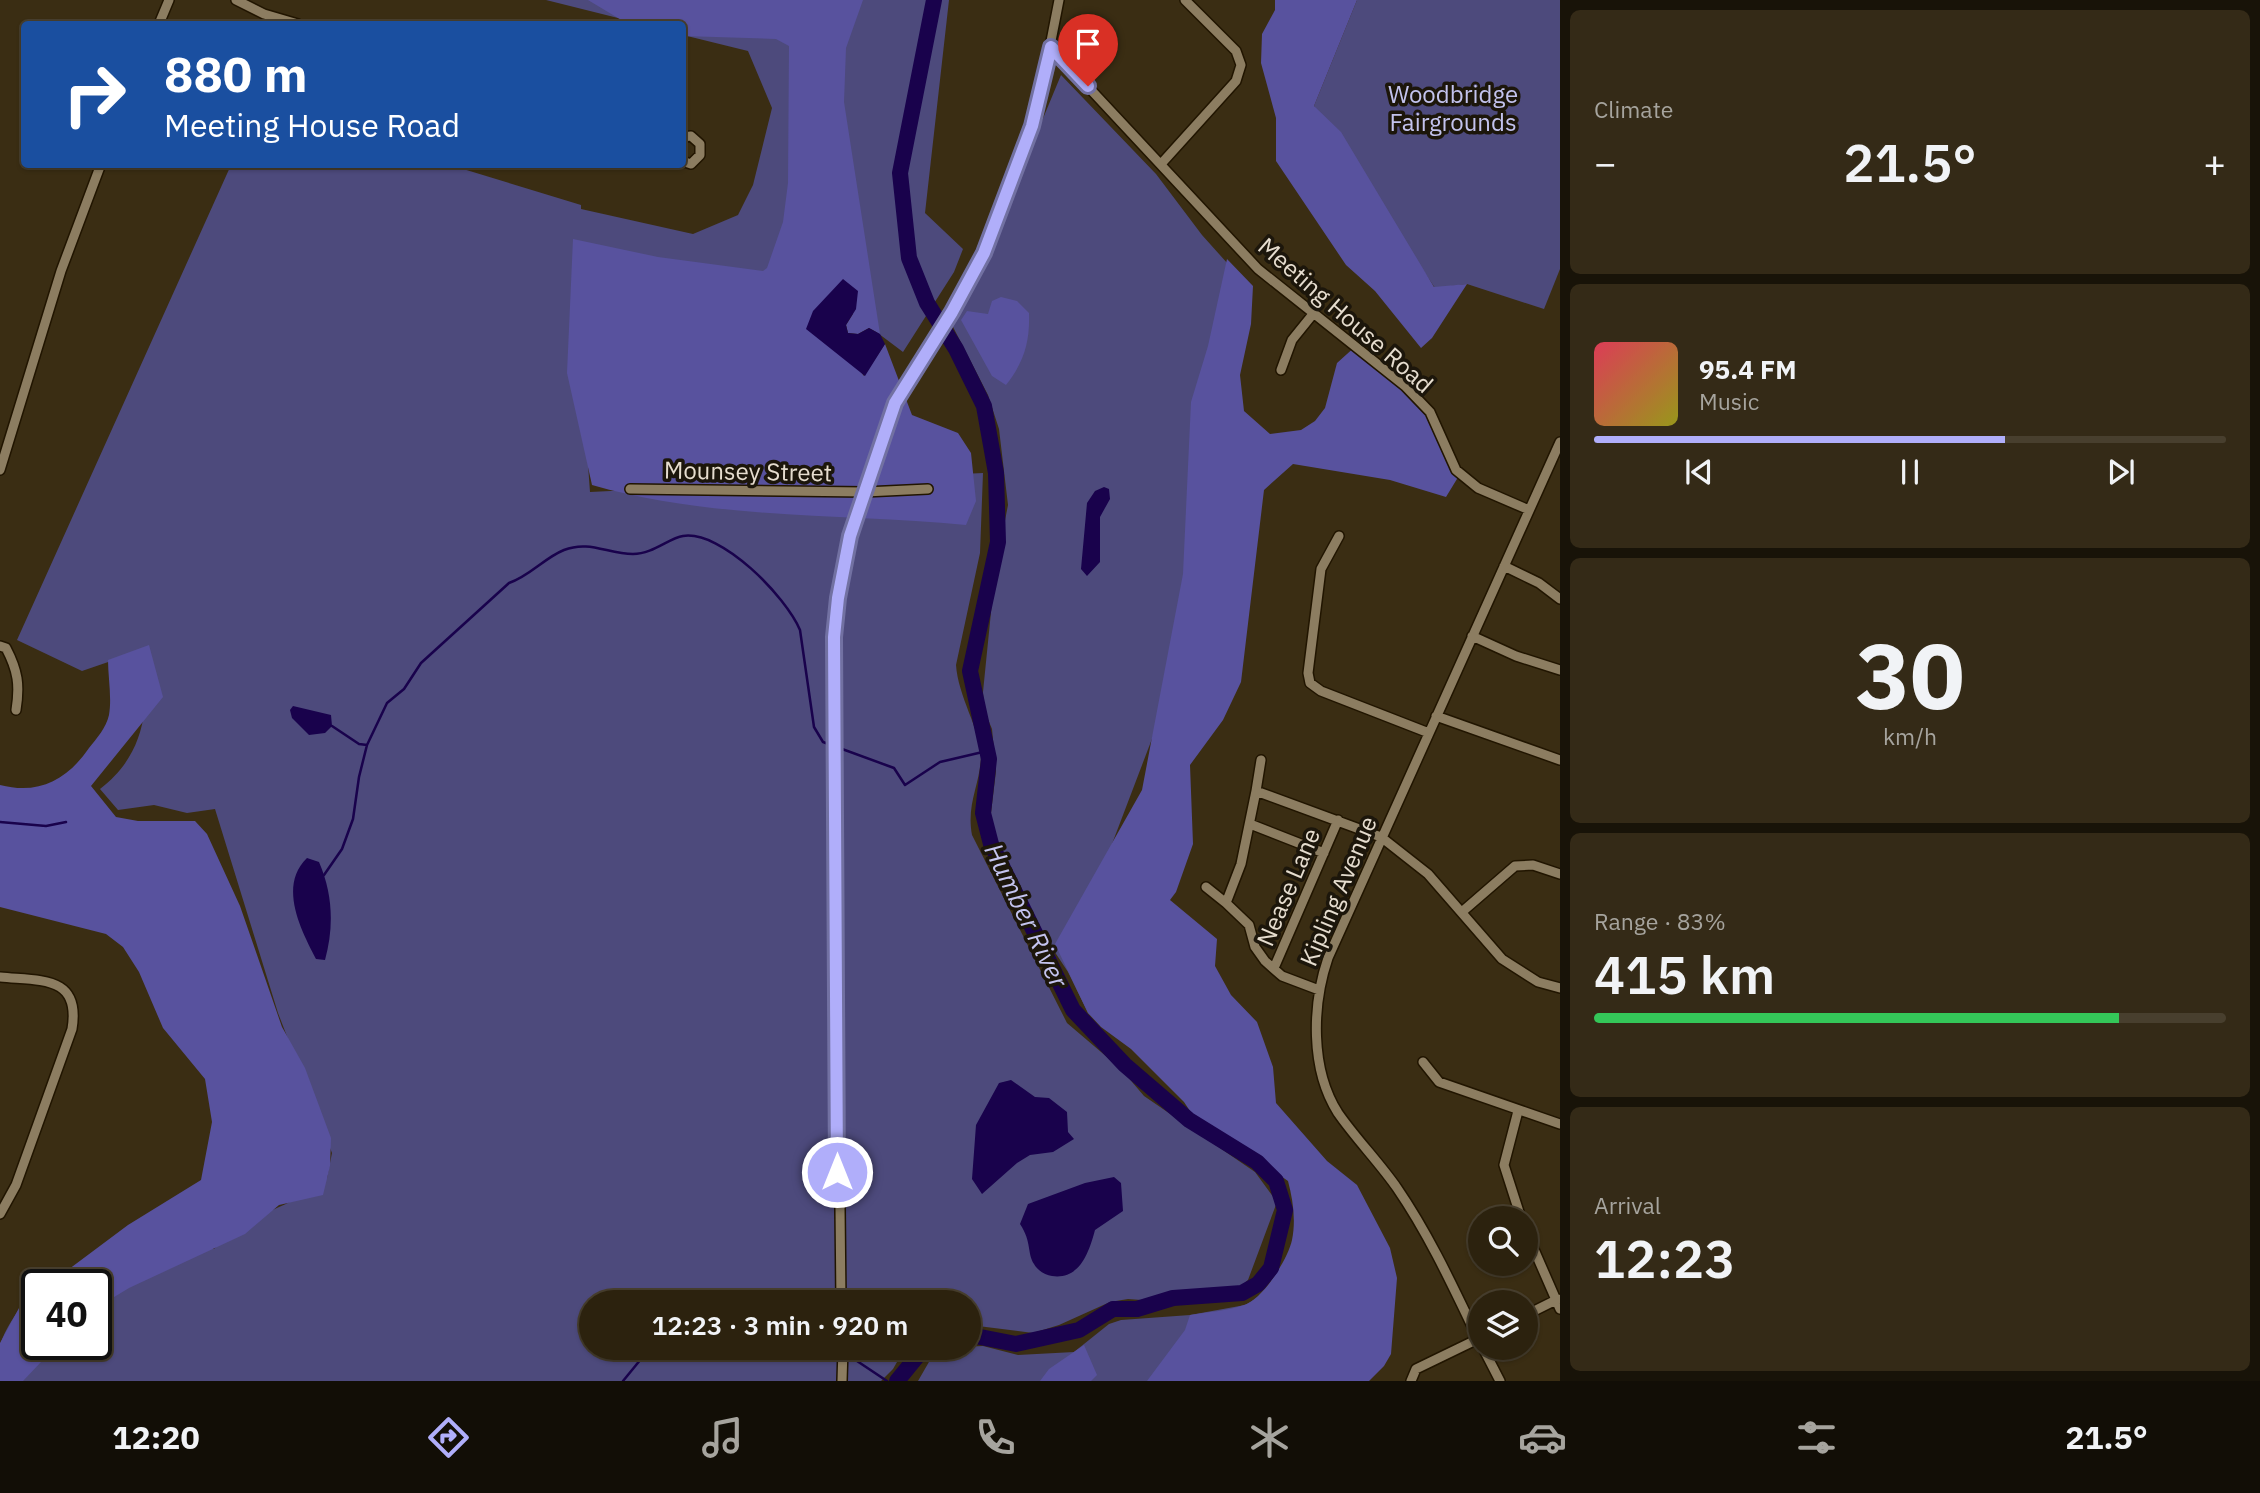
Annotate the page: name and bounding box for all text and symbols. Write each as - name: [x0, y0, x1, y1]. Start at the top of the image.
- pin: [1058, 14, 1118, 86]
- icon: arrive: [1069, 25, 1107, 63]
- text: 880 m: [164, 42, 308, 105]
- icon: right: [49, 49, 140, 140]
- park label: Woodbridge Fairgrounds: [1388, 78, 1518, 138]
- text: Climate: [1594, 94, 1673, 124]
- text: Meeting House Road: [164, 104, 460, 146]
- text: 21.5°: [1843, 129, 1977, 196]
- text: −: [1594, 138, 1617, 187]
- text: +: [2203, 138, 2226, 187]
- street label: Meeting House Road: [1252, 230, 1440, 400]
- text: 95.4 FM: [1699, 352, 1797, 386]
- text: Music: [1699, 386, 1759, 416]
- icon: previous: [1680, 453, 1718, 491]
- icon: pause: [1891, 453, 1929, 491]
- icon: next: [2102, 453, 2140, 491]
- street label: Mounsey Street: [664, 454, 832, 488]
- text: 30: [1855, 616, 1965, 734]
- text: km/h: [1883, 721, 1937, 751]
- street label: Kipling Avenue: [1292, 811, 1384, 971]
- street label: Nease Lane: [1249, 823, 1327, 951]
- water label: Humber River: [977, 837, 1077, 994]
- text: Range · 83%: [1594, 906, 1726, 936]
- text: 415 km: [1594, 941, 1775, 1008]
- position arrow: [800, 1135, 874, 1209]
- text: Arrival: [1594, 1190, 1661, 1220]
- map controls: [1468, 1206, 1538, 1360]
- button: search: [1468, 1206, 1538, 1276]
- text: 12:23: [1594, 1225, 1735, 1292]
- speed limit sign: 40: [21, 1269, 112, 1360]
- button: layers: [1468, 1290, 1538, 1360]
- text: 12:23 · 3 min · 920 m: [652, 1308, 908, 1342]
- icon: directions: [424, 1413, 473, 1462]
- icon: music: [698, 1413, 747, 1462]
- icon: phone: [971, 1413, 1020, 1462]
- icon: climate: [1245, 1413, 1294, 1462]
- icon: car: [1518, 1413, 1567, 1462]
- icon: filters: [1792, 1413, 1841, 1462]
- text: 12:20: [112, 1416, 200, 1458]
- text: 21.5°: [2065, 1416, 2148, 1458]

